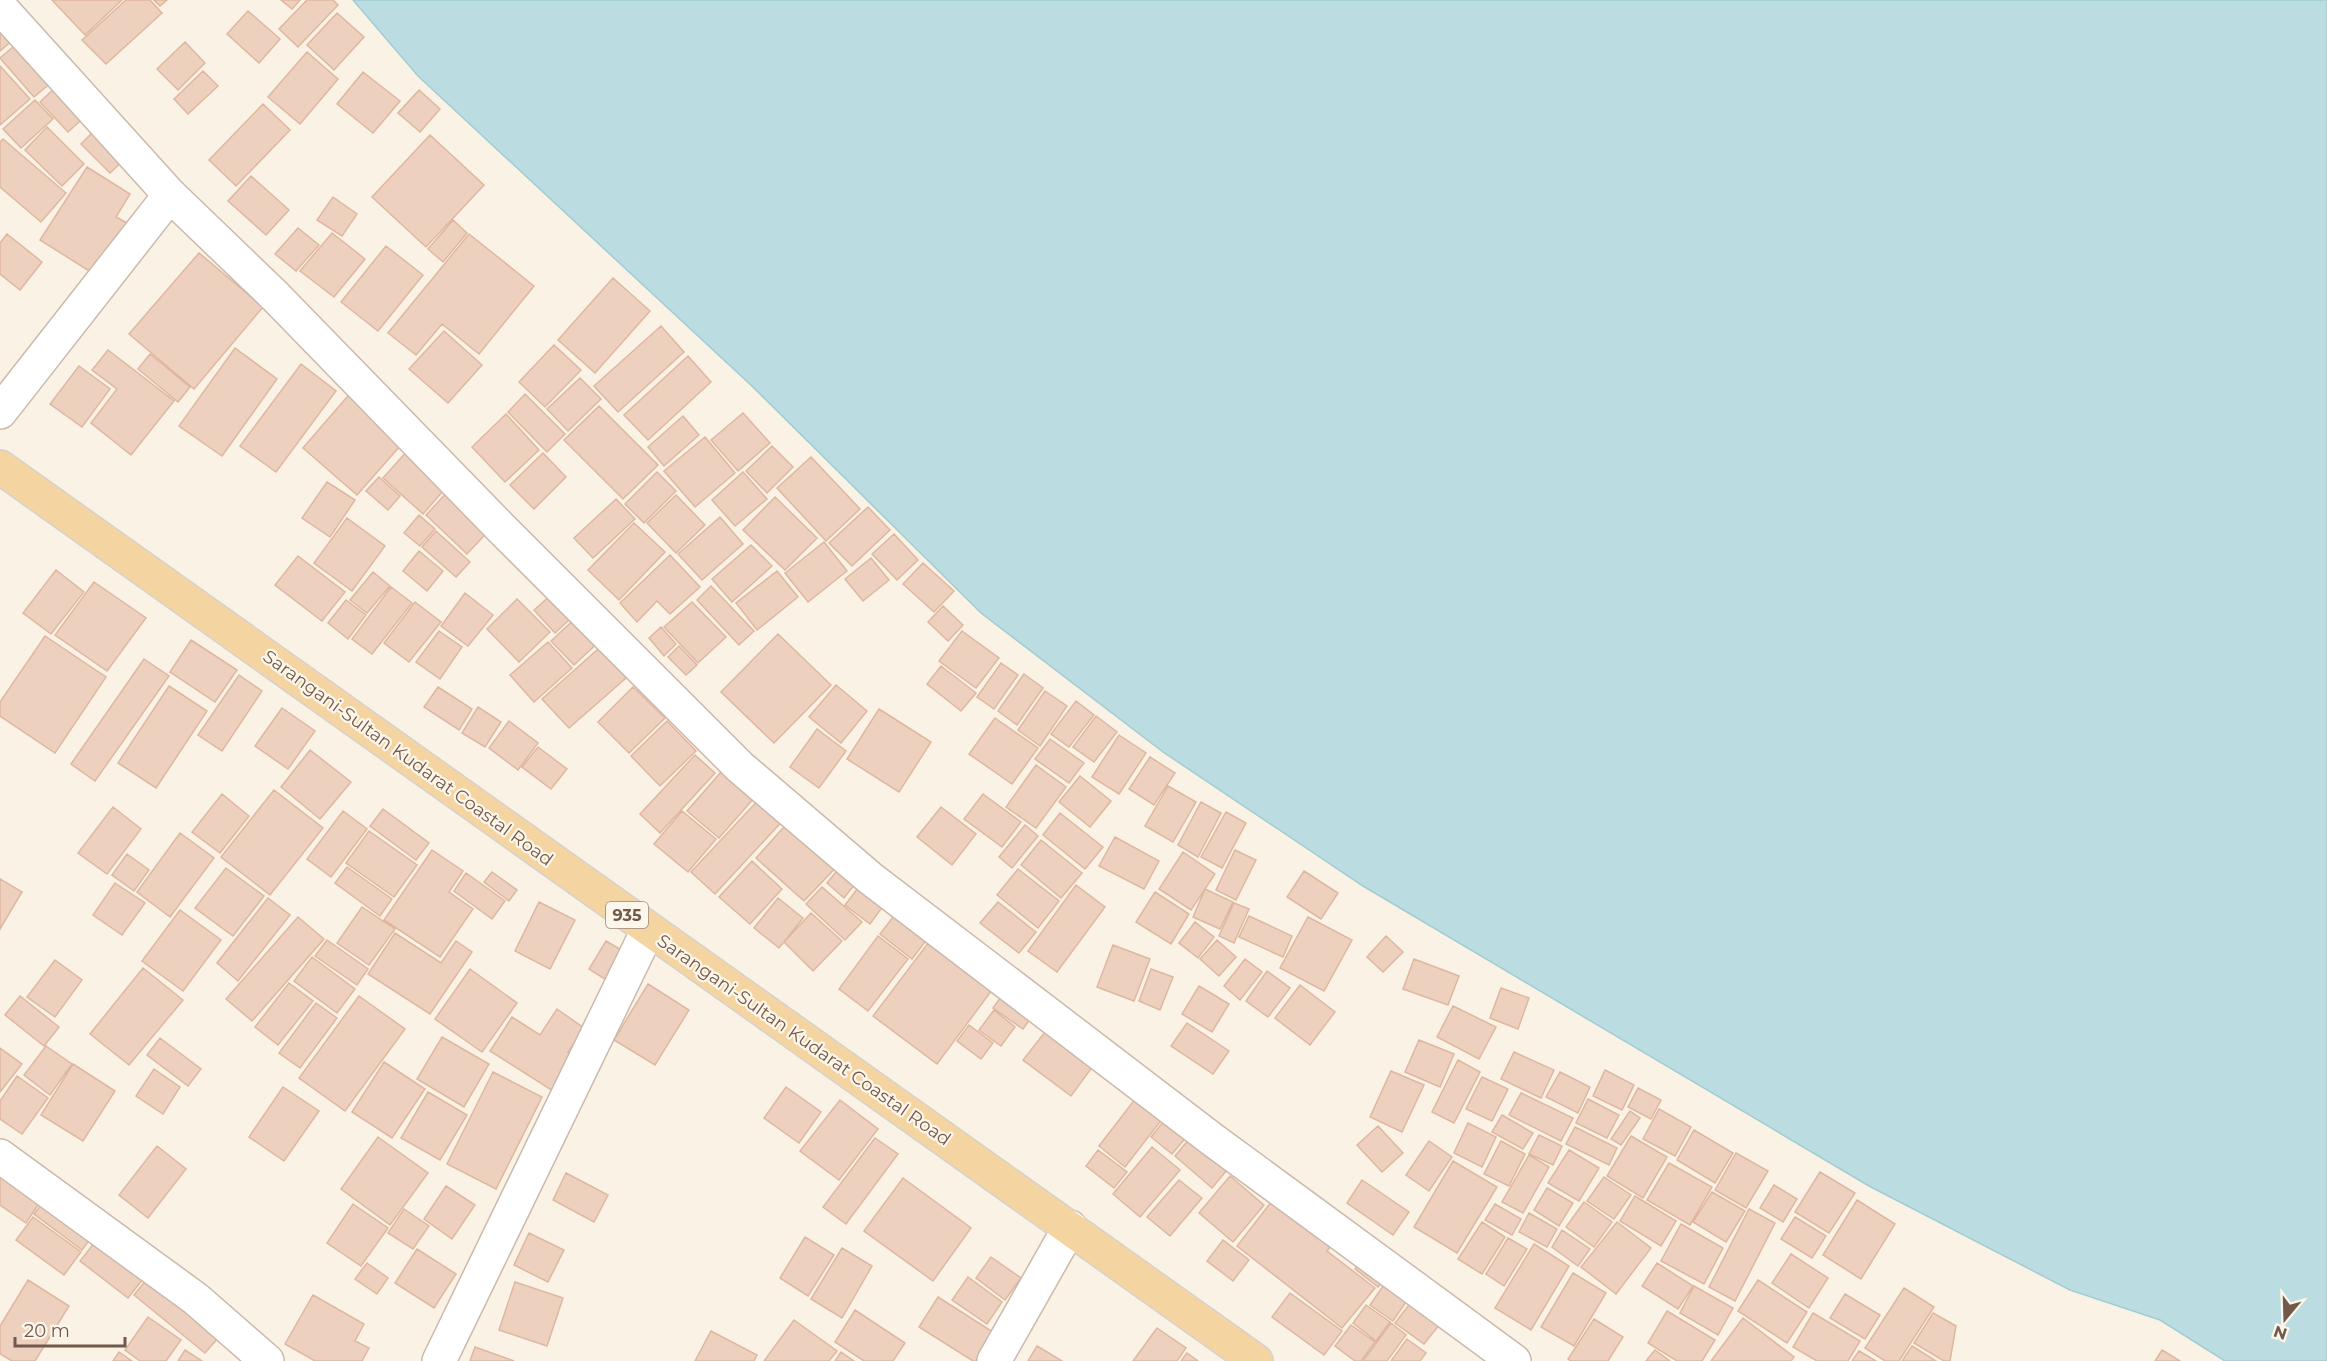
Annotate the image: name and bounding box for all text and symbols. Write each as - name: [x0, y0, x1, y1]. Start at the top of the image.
- street label: Sarangani-Sultan Kudarat Coastal Road: [259, 645, 557, 871]
- road number: 935: [606, 902, 648, 928]
- street label: Sarangani-Sultan Kudarat Coastal Road: [653, 930, 955, 1150]
- north arrow: [2255, 1289, 2315, 1349]
- scale bar: [15, 1310, 124, 1348]
- text: 20 m: [24, 1320, 70, 1342]
- text: N: [2271, 1322, 2289, 1344]

